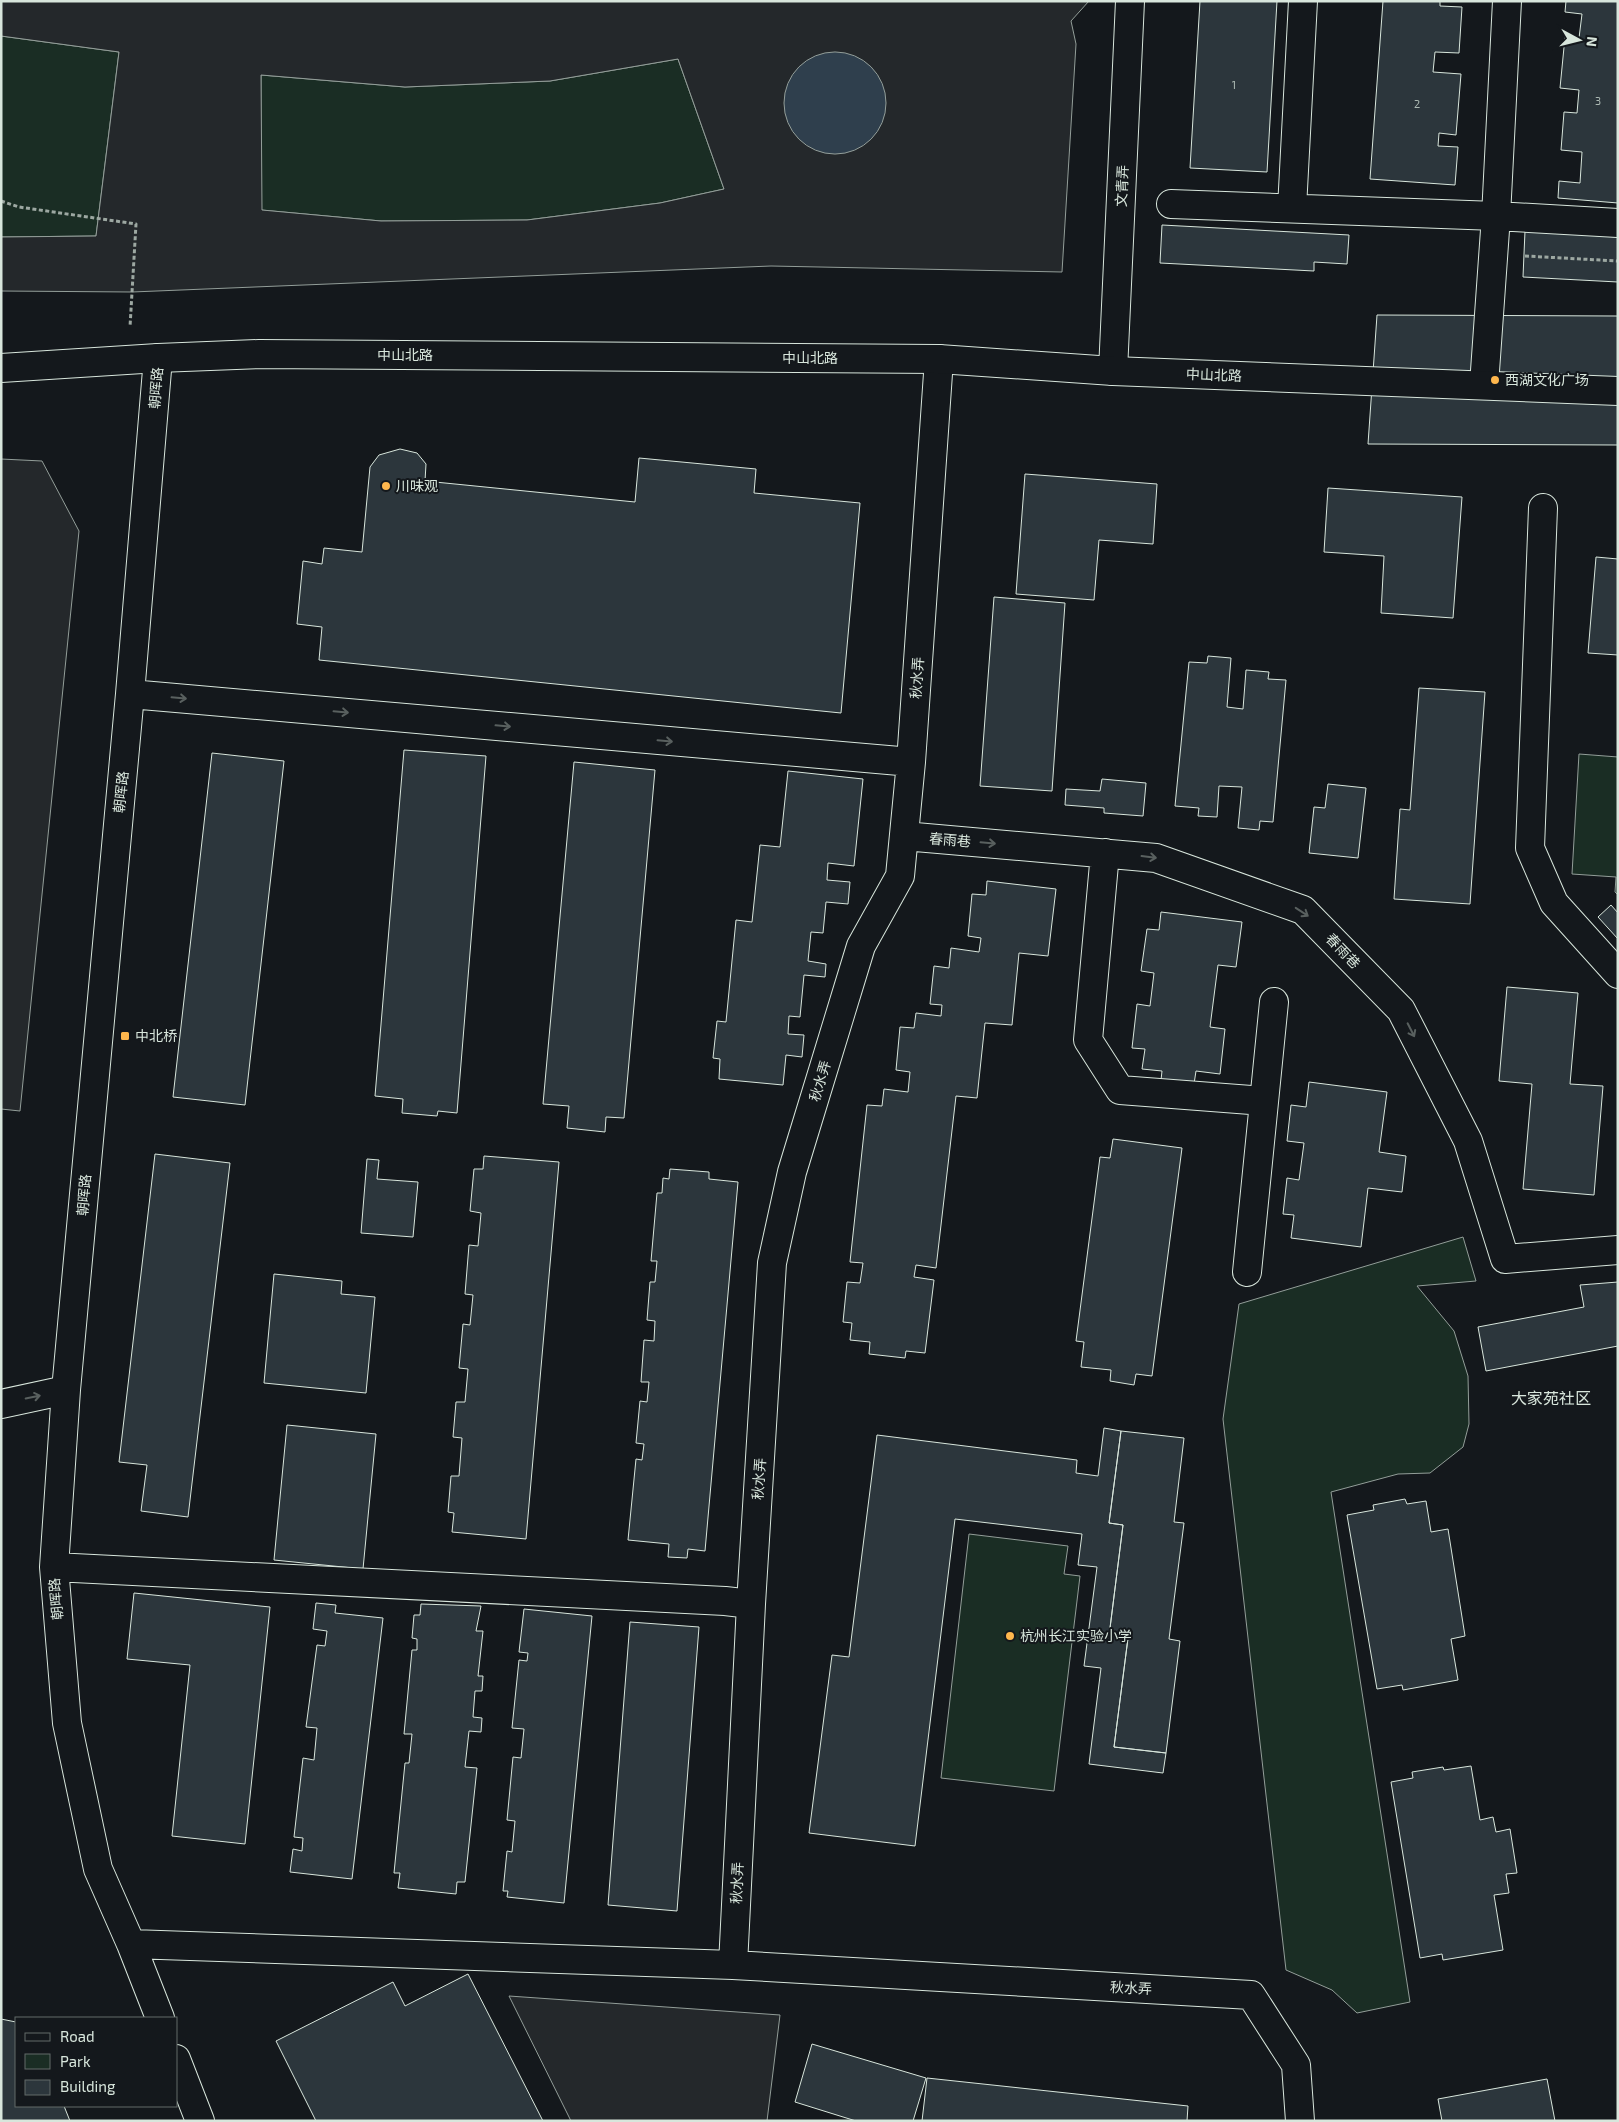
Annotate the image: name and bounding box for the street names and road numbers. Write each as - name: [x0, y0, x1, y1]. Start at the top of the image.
- street label: 文青弄: [1112, 165, 1131, 207]
- street label: 中山北路: [377, 346, 433, 363]
- street label: 中山北路: [782, 349, 838, 366]
- street label: 中山北路: [1186, 365, 1242, 384]
- street label: 朝晖路: [145, 366, 166, 410]
- street label: 秋水弄: [907, 656, 926, 700]
- street label: 朝晖路: [110, 770, 131, 814]
- street label: 春雨巷: [928, 829, 972, 850]
- street label: 春雨巷: [1323, 930, 1364, 972]
- street label: 秋水弄: [805, 1058, 834, 1103]
- street label: 朝晖路: [73, 1173, 94, 1217]
- street label: 秋水弄: [749, 1457, 768, 1501]
- street label: 朝晖路: [45, 1577, 66, 1621]
- street label: 秋水弄: [727, 1862, 746, 1904]
- street label: 秋水弄: [1110, 1978, 1152, 1997]

